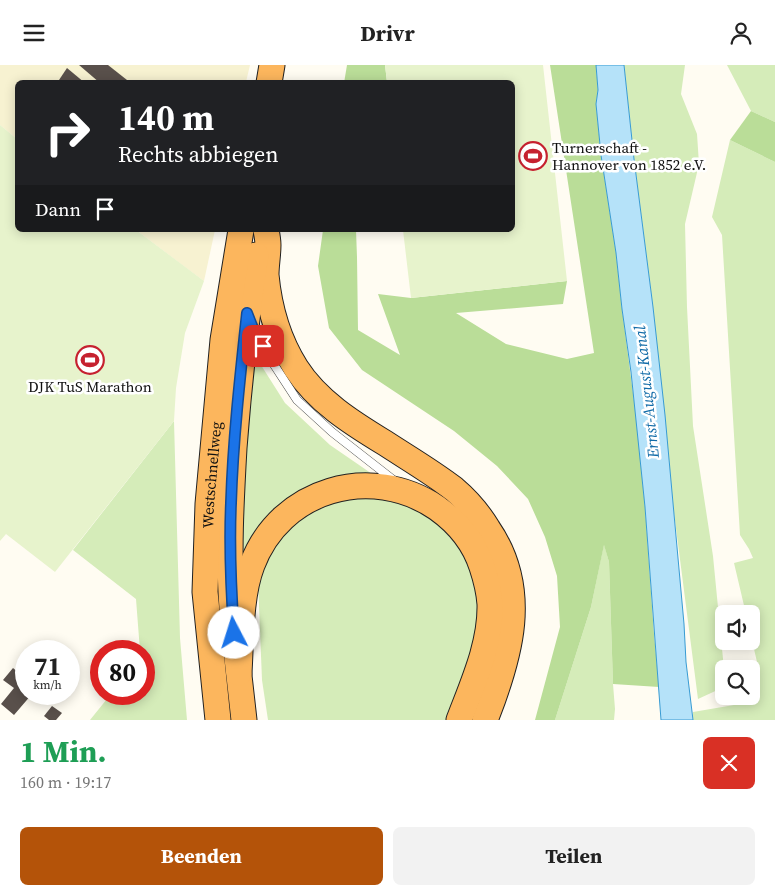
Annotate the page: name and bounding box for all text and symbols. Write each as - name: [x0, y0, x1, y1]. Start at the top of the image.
- text: Drivr: [360, 18, 415, 48]
- icon: menu: [20, 19, 48, 47]
- icon: person: [727, 19, 755, 47]
- text: 140 m: [118, 94, 214, 142]
- icon: right: [35, 100, 100, 165]
- place label: Turnerschaft - Hannover von 1852 e.V.: [552, 137, 706, 175]
- text: Rechts abbiegen: [118, 139, 279, 169]
- sports icon: Turnerschaft - Hannover von 1852 e.V.: [518, 141, 548, 171]
- icon: arrive: [91, 195, 119, 223]
- text: Dann: [35, 196, 81, 222]
- water label: Ernst-August-Kanal: [628, 324, 664, 460]
- pin: [242, 325, 284, 367]
- icon: arrive: [249, 332, 277, 360]
- sports icon: DJK TuS Marathon: [75, 345, 105, 375]
- place label: DJK TuS Marathon: [28, 376, 152, 397]
- street label: Westschnellweg: [197, 420, 226, 529]
- map controls: [715, 605, 760, 705]
- button: sound: [715, 605, 760, 650]
- position arrow: [207, 606, 259, 658]
- speed limit sign: 80: [90, 640, 155, 705]
- text: 71: [34, 649, 61, 683]
- button: search: [715, 660, 760, 705]
- text: km/h: [33, 677, 62, 693]
- text: 1 Min.: [20, 731, 107, 772]
- button: close: [703, 737, 755, 789]
- text: 160 m · 19:17: [20, 771, 111, 793]
- button: Beenden: [20, 827, 383, 885]
- button: Teilen: [393, 827, 755, 885]

